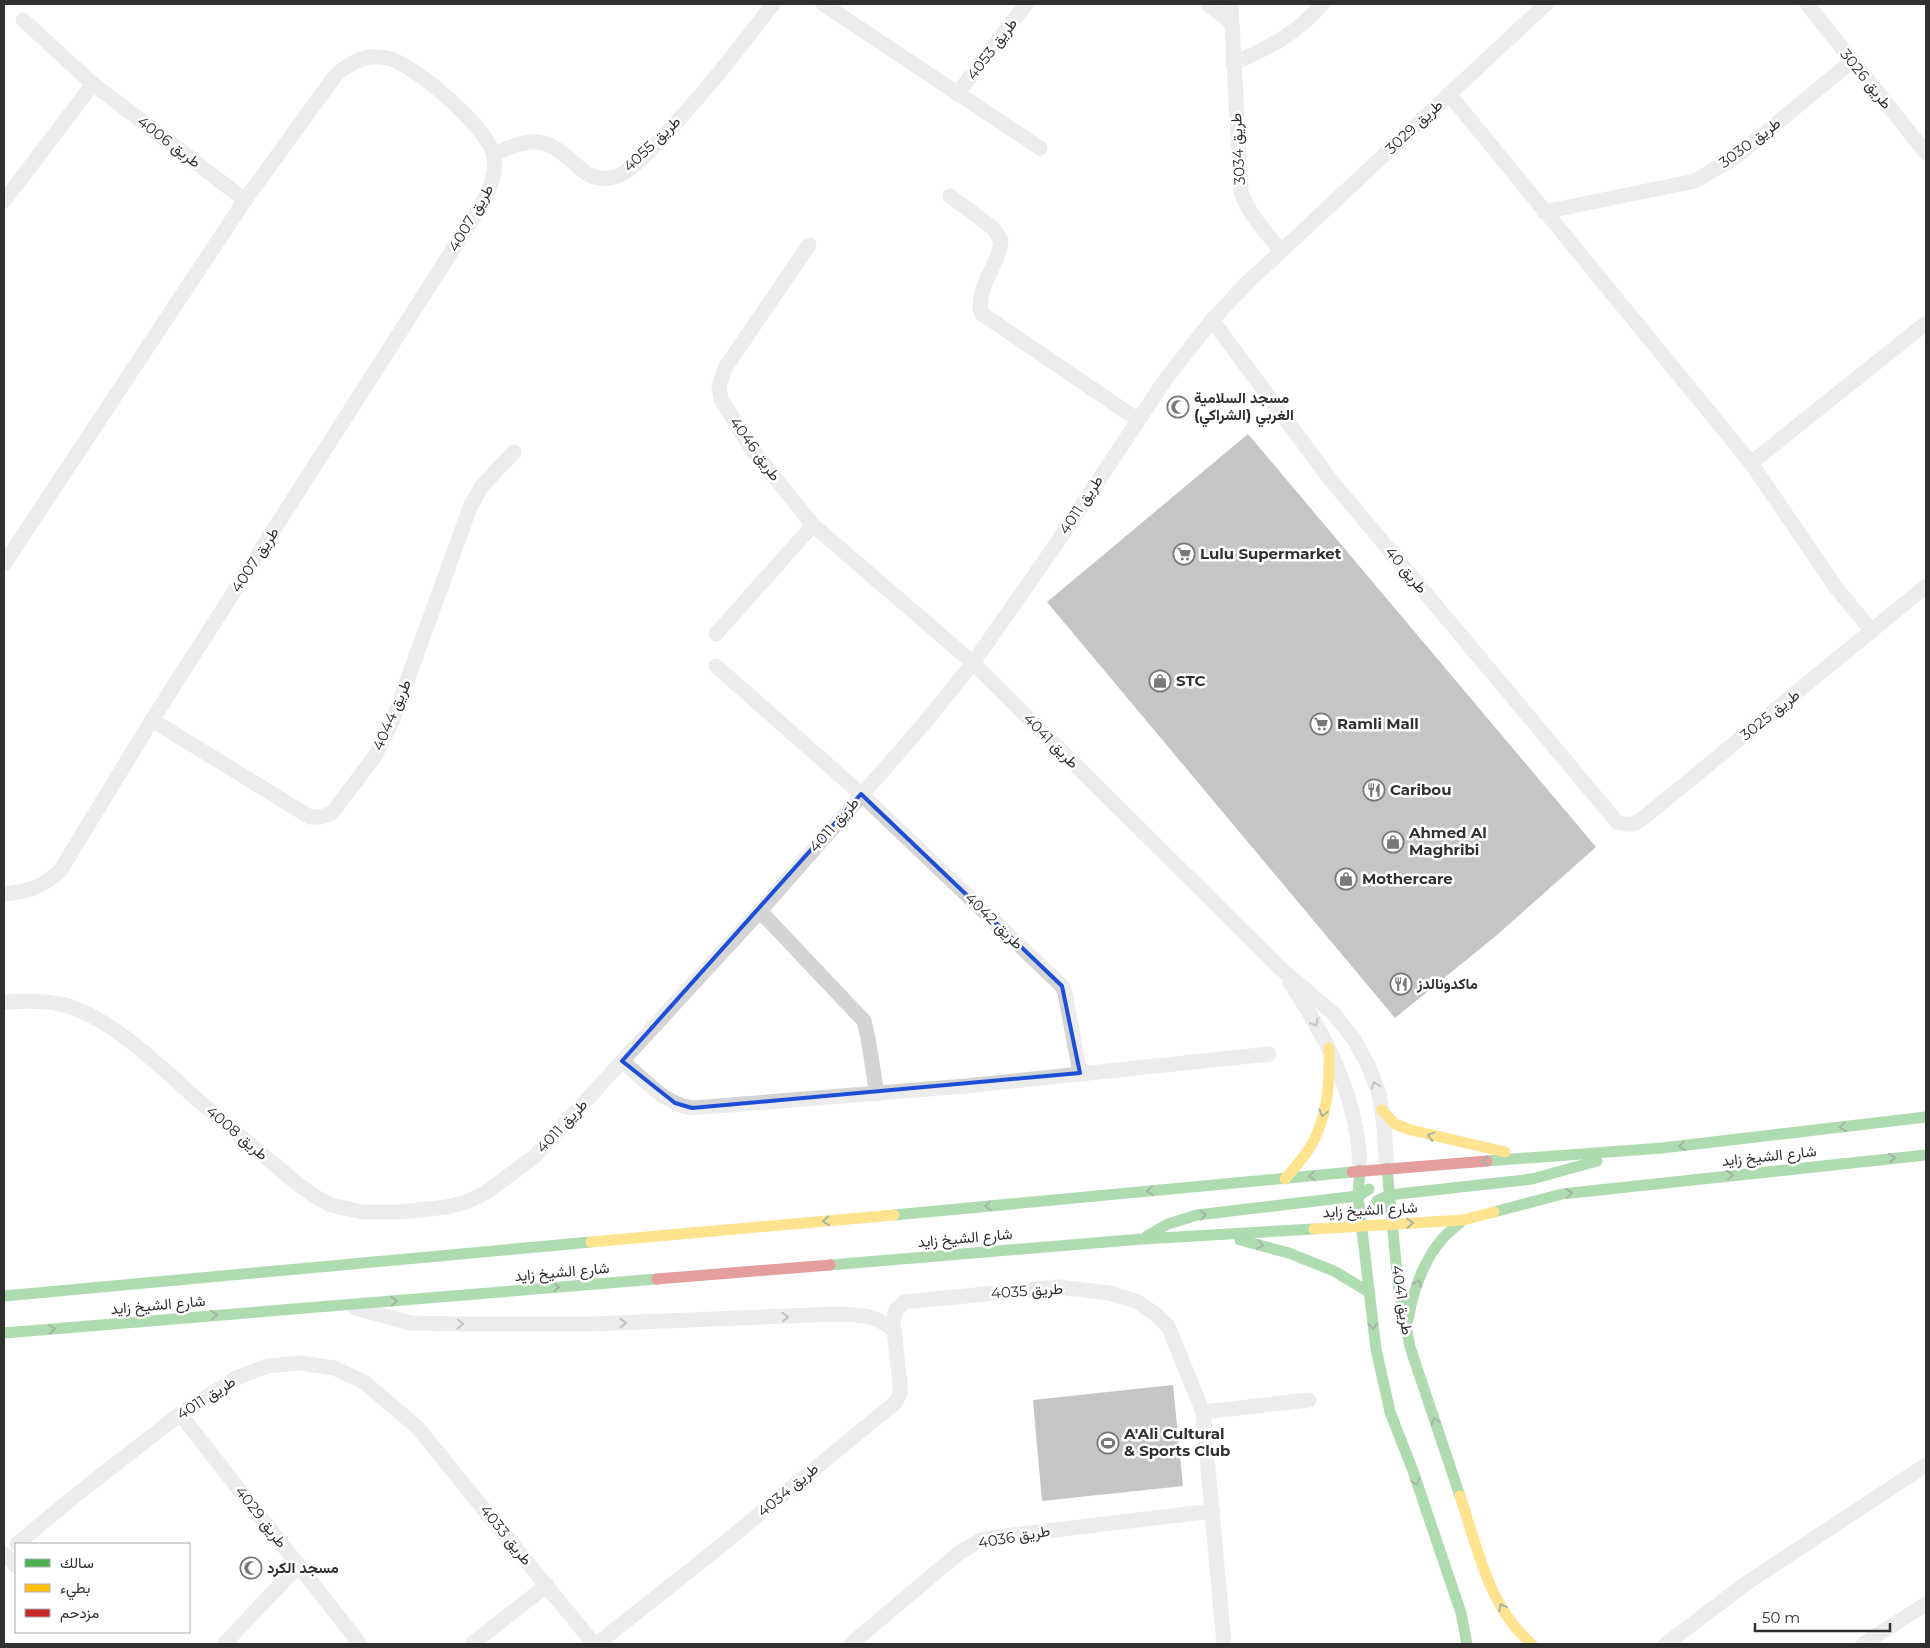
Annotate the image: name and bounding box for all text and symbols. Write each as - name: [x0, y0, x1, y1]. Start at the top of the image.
- street label: طريق 4053: [962, 14, 1022, 84]
- street label: طريق 3026: [1836, 45, 1896, 113]
- street label: طريق 3029: [1381, 95, 1447, 159]
- street label: طريق 4055: [619, 111, 685, 176]
- street label: طريق 4006: [133, 112, 205, 173]
- street label: طريق 3034: [1226, 112, 1250, 186]
- street label: طريق 3030: [1715, 113, 1785, 173]
- street label: طريق 4007: [444, 181, 498, 255]
- place label: مسجد السلامية الغربي (الشراكي): [1194, 388, 1294, 428]
- mosque icon: مسجد السلامية الغربي (الشراكي): [1166, 395, 1190, 419]
- street label: طريق 4046: [725, 413, 785, 485]
- street label: طريق 4011: [1055, 472, 1108, 538]
- street label: طريق 4007: [226, 523, 284, 597]
- supermarket icon: Lulu Supermarket: [1172, 542, 1196, 566]
- street label: طريق 40: [1380, 542, 1432, 598]
- place label: Lulu Supermarket: [1200, 544, 1342, 563]
- shop icon: STC: [1148, 669, 1172, 693]
- place label: STC: [1176, 671, 1206, 690]
- street label: طريق 4044: [368, 676, 416, 754]
- street label: طريق 3025: [1736, 685, 1804, 745]
- street label: طريق 4041: [1019, 709, 1083, 773]
- supermarket icon: Ramli Mall: [1309, 712, 1333, 736]
- place label: Ramli Mall: [1337, 714, 1419, 733]
- restaurant icon: Caribou: [1362, 778, 1386, 802]
- place label: Caribou: [1390, 780, 1451, 799]
- street label: طريق 4011: [805, 793, 863, 857]
- place label: Ahmed Al Maghribi: [1408, 823, 1487, 859]
- shop icon: Ahmed Al Maghribi: [1381, 830, 1405, 854]
- shop icon: Mothercare: [1334, 867, 1358, 891]
- place label: Mothercare: [1362, 869, 1453, 888]
- street label: طريق 4042: [960, 888, 1028, 954]
- restaurant icon: ماكدونالدز: [1389, 972, 1413, 996]
- place label: ماكدونالدز: [1416, 974, 1478, 993]
- one-way arrow: [1309, 1017, 1319, 1026]
- one-way arrow: [1371, 1081, 1381, 1090]
- street label: طريق 4011: [532, 1095, 592, 1157]
- street label: طريق 4008: [202, 1101, 272, 1165]
- one-way arrow: [1318, 1109, 1329, 1118]
- one-way arrow: [1839, 1121, 1847, 1132]
- one-way arrow: [1427, 1131, 1435, 1141]
- one-way arrow: [1677, 1140, 1685, 1151]
- street label: شارع الشيخ زايد: [1721, 1141, 1818, 1172]
- one-way arrow: [1888, 1153, 1896, 1164]
- one-way arrow: [1481, 1155, 1489, 1166]
- one-way arrow: [1307, 1170, 1315, 1181]
- one-way arrow: [1727, 1170, 1735, 1181]
- one-way arrow: [1145, 1185, 1153, 1196]
- one-way arrow: [1565, 1188, 1573, 1199]
- street label: شارع الشيخ زايد: [1322, 1198, 1418, 1223]
- one-way arrow: [984, 1200, 992, 1211]
- one-way arrow: [1200, 1210, 1208, 1221]
- one-way arrow: [822, 1215, 830, 1226]
- one-way arrow: [1406, 1217, 1414, 1228]
- street label: شارع الشيخ زايد: [917, 1224, 1014, 1253]
- one-way arrow: [1256, 1239, 1265, 1250]
- street label: شارع الشيخ زايد: [514, 1258, 611, 1287]
- street label: طريق 4041: [1387, 1264, 1417, 1337]
- street label: طريق 4035: [990, 1278, 1064, 1303]
- one-way arrow: [1412, 1279, 1422, 1287]
- one-way arrow: [552, 1282, 560, 1293]
- street label: شارع الشيخ زايد: [110, 1291, 207, 1320]
- one-way arrow: [390, 1295, 398, 1306]
- one-way arrow: [211, 1310, 219, 1321]
- one-way arrow: [782, 1312, 790, 1323]
- one-way arrow: [619, 1317, 627, 1328]
- one-way arrow: [457, 1319, 465, 1329]
- one-way arrow: [49, 1323, 57, 1334]
- one-way arrow: [1367, 1323, 1378, 1331]
- street label: طريق 4011: [173, 1371, 239, 1424]
- one-way arrow: [1431, 1417, 1441, 1426]
- place label: A'Ali Cultural & Sports Club: [1123, 1424, 1230, 1460]
- sports icon: A'Ali Cultural & Sports Club: [1096, 1431, 1120, 1455]
- street label: طريق 4034: [753, 1458, 823, 1521]
- one-way arrow: [1411, 1478, 1421, 1486]
- street label: طريق 4029: [231, 1482, 292, 1552]
- street label: طريق 4033: [475, 1501, 537, 1570]
- street label: طريق 4036: [976, 1521, 1052, 1553]
- legend: [15, 1543, 190, 1633]
- text: سالك: [60, 1553, 94, 1572]
- mosque icon: مسجد الكرد: [239, 1556, 263, 1580]
- place label: مسجد الكرد: [267, 1558, 339, 1577]
- text: بطيء: [60, 1578, 90, 1601]
- scale bar: [1755, 1600, 1890, 1632]
- text: مزدحم: [60, 1603, 99, 1623]
- one-way arrow: [1498, 1603, 1508, 1612]
- text: 50 m: [1762, 1608, 1800, 1627]

